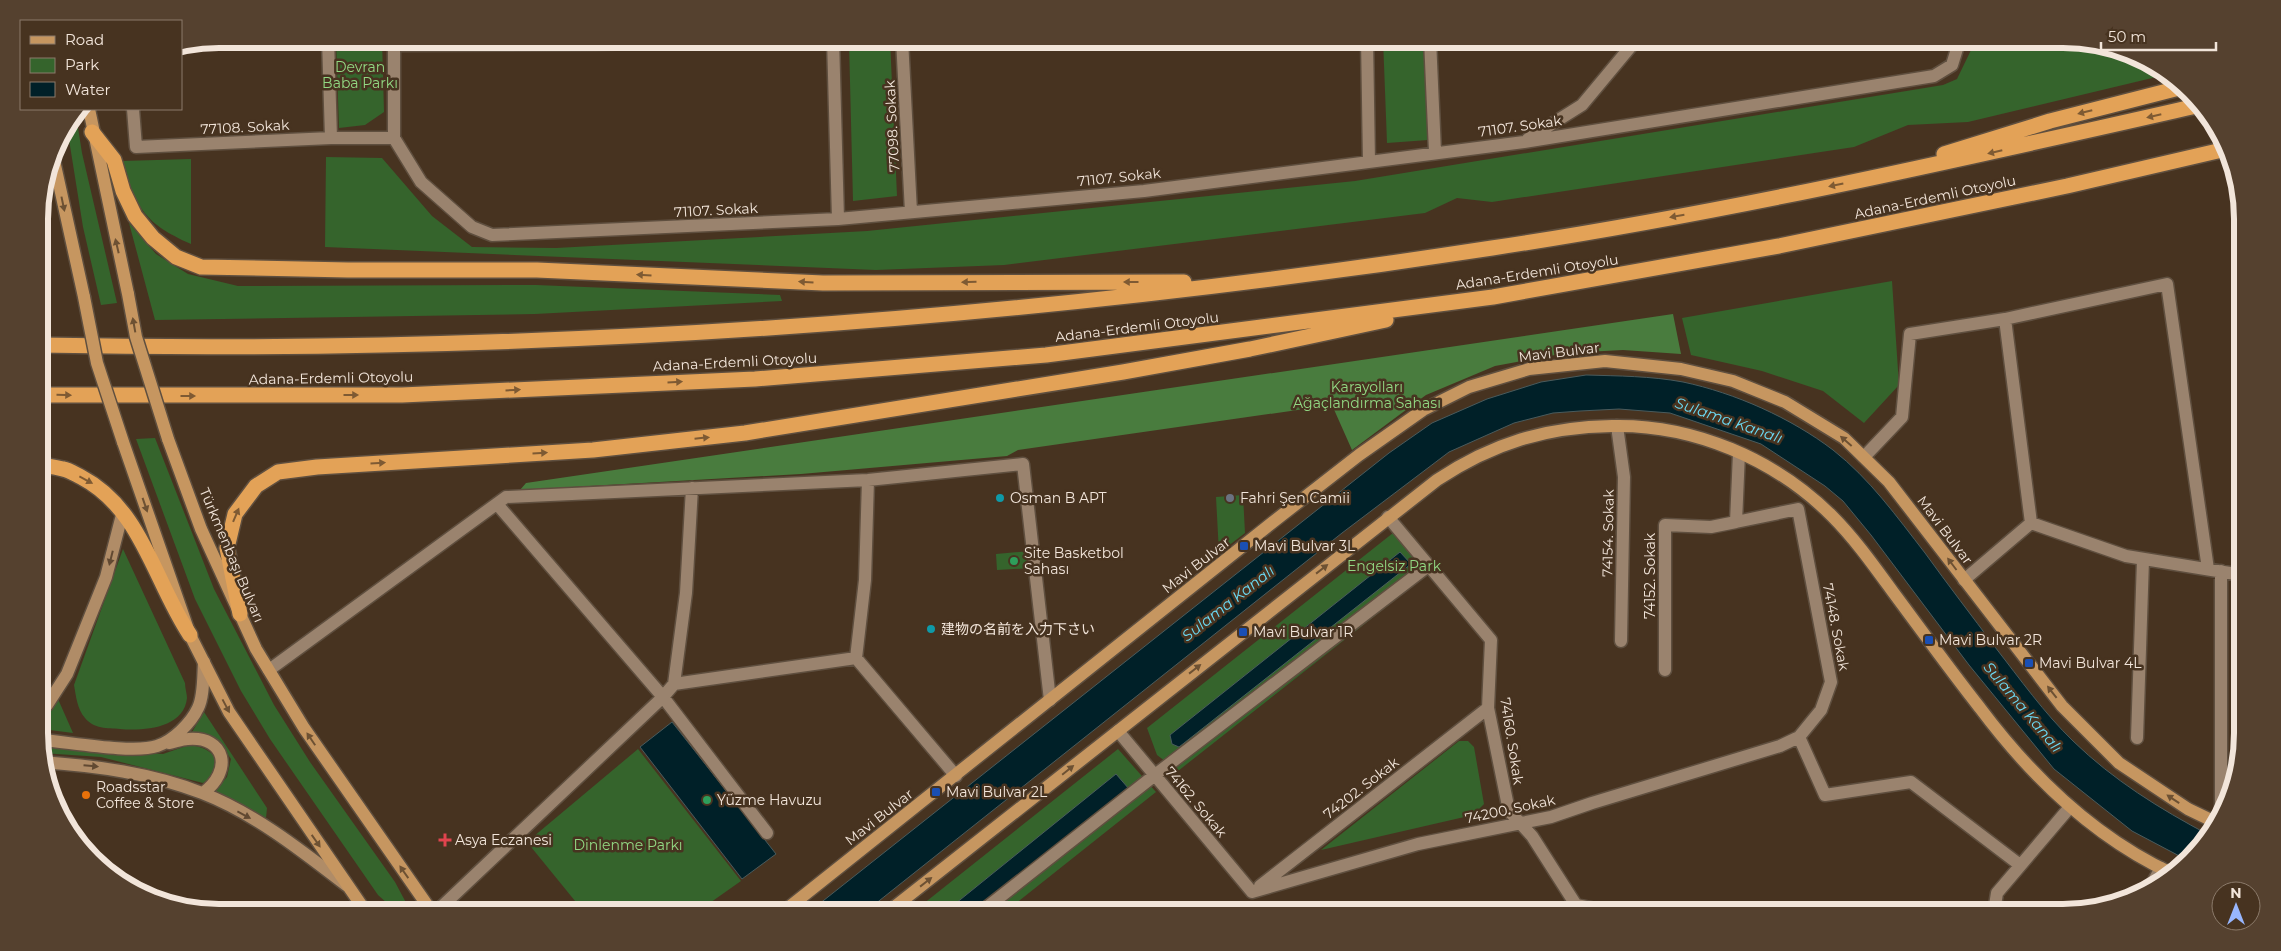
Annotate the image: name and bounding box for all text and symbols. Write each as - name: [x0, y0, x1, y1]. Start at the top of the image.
- legend: [20, 20, 182, 110]
- scale bar: [2101, 20, 2216, 52]
- text: 50 m: [2108, 27, 2146, 46]
- text: Road: [65, 30, 104, 49]
- text: Park: [65, 55, 99, 74]
- park label: Devran Baba Parkı: [322, 58, 398, 92]
- street label: 77098. Sokak: [881, 79, 903, 172]
- text: Water: [65, 80, 111, 99]
- one-way arrow: [2078, 108, 2093, 116]
- street label: 71107. Sokak: [1477, 111, 1563, 141]
- one-way arrow: [2146, 112, 2161, 120]
- street label: 77108. Sokak: [200, 116, 290, 138]
- one-way arrow: [1988, 148, 2003, 156]
- street label: 71107. Sokak: [1076, 164, 1162, 190]
- street label: Adana-Erdemli Otoyolu: [1853, 171, 2017, 223]
- one-way arrow: [1828, 181, 1844, 189]
- one-way arrow: [59, 196, 67, 211]
- street label: 71107. Sokak: [674, 199, 759, 221]
- one-way arrow: [1668, 212, 1684, 220]
- one-way arrow: [113, 239, 121, 254]
- street label: Adana-Erdemli Otoyolu: [1454, 250, 1620, 294]
- one-way arrow: [636, 270, 652, 278]
- one-way arrow: [798, 278, 814, 286]
- one-way arrow: [961, 278, 977, 286]
- one-way arrow: [1123, 278, 1139, 286]
- street label: Adana-Erdemli Otoyolu: [1054, 308, 1220, 346]
- one-way arrow: [129, 317, 137, 333]
- street label: Mavi Bulvar: [1517, 338, 1601, 366]
- street label: Adana-Erdemli Otoyolu: [652, 349, 818, 375]
- street label: Adana-Erdemli Otoyolu: [248, 368, 414, 388]
- one-way arrow: [668, 378, 684, 386]
- park label: Karayolları Ağaçlandırma Sahası: [1293, 378, 1441, 412]
- one-way arrow: [505, 385, 521, 393]
- one-way arrow: [56, 391, 72, 399]
- one-way arrow: [343, 391, 359, 399]
- one-way arrow: [180, 392, 196, 400]
- water label: Sulama Kanalı: [1673, 393, 1785, 447]
- one-way arrow: [694, 434, 710, 442]
- one-way arrow: [1841, 435, 1853, 447]
- one-way arrow: [532, 449, 548, 457]
- one-way arrow: [370, 459, 386, 467]
- one-way arrow: [79, 476, 94, 484]
- street label: Türkmenbaşı Bulvarı: [196, 485, 268, 625]
- street label: 74154. Sokak: [1598, 488, 1618, 577]
- place label: Osman B APT: [1010, 489, 1107, 507]
- place label: Fahri Şen Camii: [1240, 489, 1350, 507]
- marker: Osman B APT: [994, 492, 1006, 504]
- marker: Fahri Şen Camii: [1224, 492, 1236, 504]
- street label: Mavi Bulvar: [1913, 492, 1977, 568]
- one-way arrow: [141, 497, 149, 512]
- one-way arrow: [232, 508, 240, 523]
- street label: 74152. Sokak: [1641, 532, 1659, 619]
- street label: Mavi Bulvar: [1158, 533, 1234, 597]
- place label: Mavi Bulvar 3L: [1254, 537, 1356, 555]
- marker: Mavi Bulvar 3L: [1238, 540, 1250, 552]
- place label: Site Basketbol Sahası: [1024, 544, 1124, 578]
- one-way arrow: [107, 550, 115, 565]
- marker: Site Basketbol Sahası: [1008, 555, 1020, 567]
- park label: Engelsiz Park: [1347, 557, 1442, 575]
- one-way arrow: [1946, 558, 1957, 571]
- water label: Sulama Kanalı: [1178, 561, 1278, 645]
- one-way arrow: [1316, 563, 1329, 574]
- street label: 74148. Sokak: [1819, 582, 1853, 673]
- place label: 建物の名前を入力下さい: [941, 620, 1095, 638]
- marker: 建物の名前を入力下さい: [925, 623, 937, 635]
- place label: Mavi Bulvar 1R: [1253, 623, 1353, 641]
- marker: Mavi Bulvar 1R: [1237, 626, 1249, 638]
- place label: Mavi Bulvar 2R: [1939, 631, 2042, 649]
- marker: Mavi Bulvar 2R: [1923, 634, 1935, 646]
- place label: Mavi Bulvar 4L: [2039, 654, 2142, 672]
- marker: Mavi Bulvar 4L: [2023, 657, 2035, 669]
- water label: Sulama Kanalı: [1980, 658, 2066, 756]
- one-way arrow: [1188, 664, 1201, 675]
- one-way arrow: [2046, 686, 2057, 699]
- street label: 74160. Sokak: [1496, 696, 1528, 786]
- one-way arrow: [222, 698, 230, 713]
- one-way arrow: [306, 732, 316, 746]
- street label: 74202. Sokak: [1320, 753, 1403, 823]
- one-way arrow: [83, 762, 99, 770]
- street label: 74162. Sokak: [1161, 763, 1231, 842]
- one-way arrow: [1061, 765, 1074, 776]
- place label: Roadsstar Coffee & Store: [96, 778, 194, 812]
- place label: Mavi Bulvar 2L: [946, 783, 1048, 801]
- street label: Mavi Bulvar: [841, 785, 917, 849]
- marker: Mavi Bulvar 2L: [930, 786, 942, 798]
- marker: Roadsstar Coffee & Store: [80, 789, 92, 801]
- place label: Yüzme Havuzu: [717, 791, 822, 809]
- street label: 74200. Sokak: [1463, 791, 1557, 827]
- marker: Yüzme Havuzu: [701, 794, 713, 806]
- one-way arrow: [2166, 794, 2180, 804]
- one-way arrow: [237, 811, 252, 819]
- place label: Asya Eczanesi: [455, 831, 552, 849]
- one-way arrow: [311, 834, 321, 848]
- marker: Asya Eczanesi: [439, 834, 451, 846]
- park label: Dinlenme Parkı: [573, 836, 683, 854]
- one-way arrow: [399, 865, 409, 879]
- one-way arrow: [920, 877, 933, 887]
- north arrow: [2211, 881, 2261, 931]
- text: N: [2230, 884, 2242, 902]

